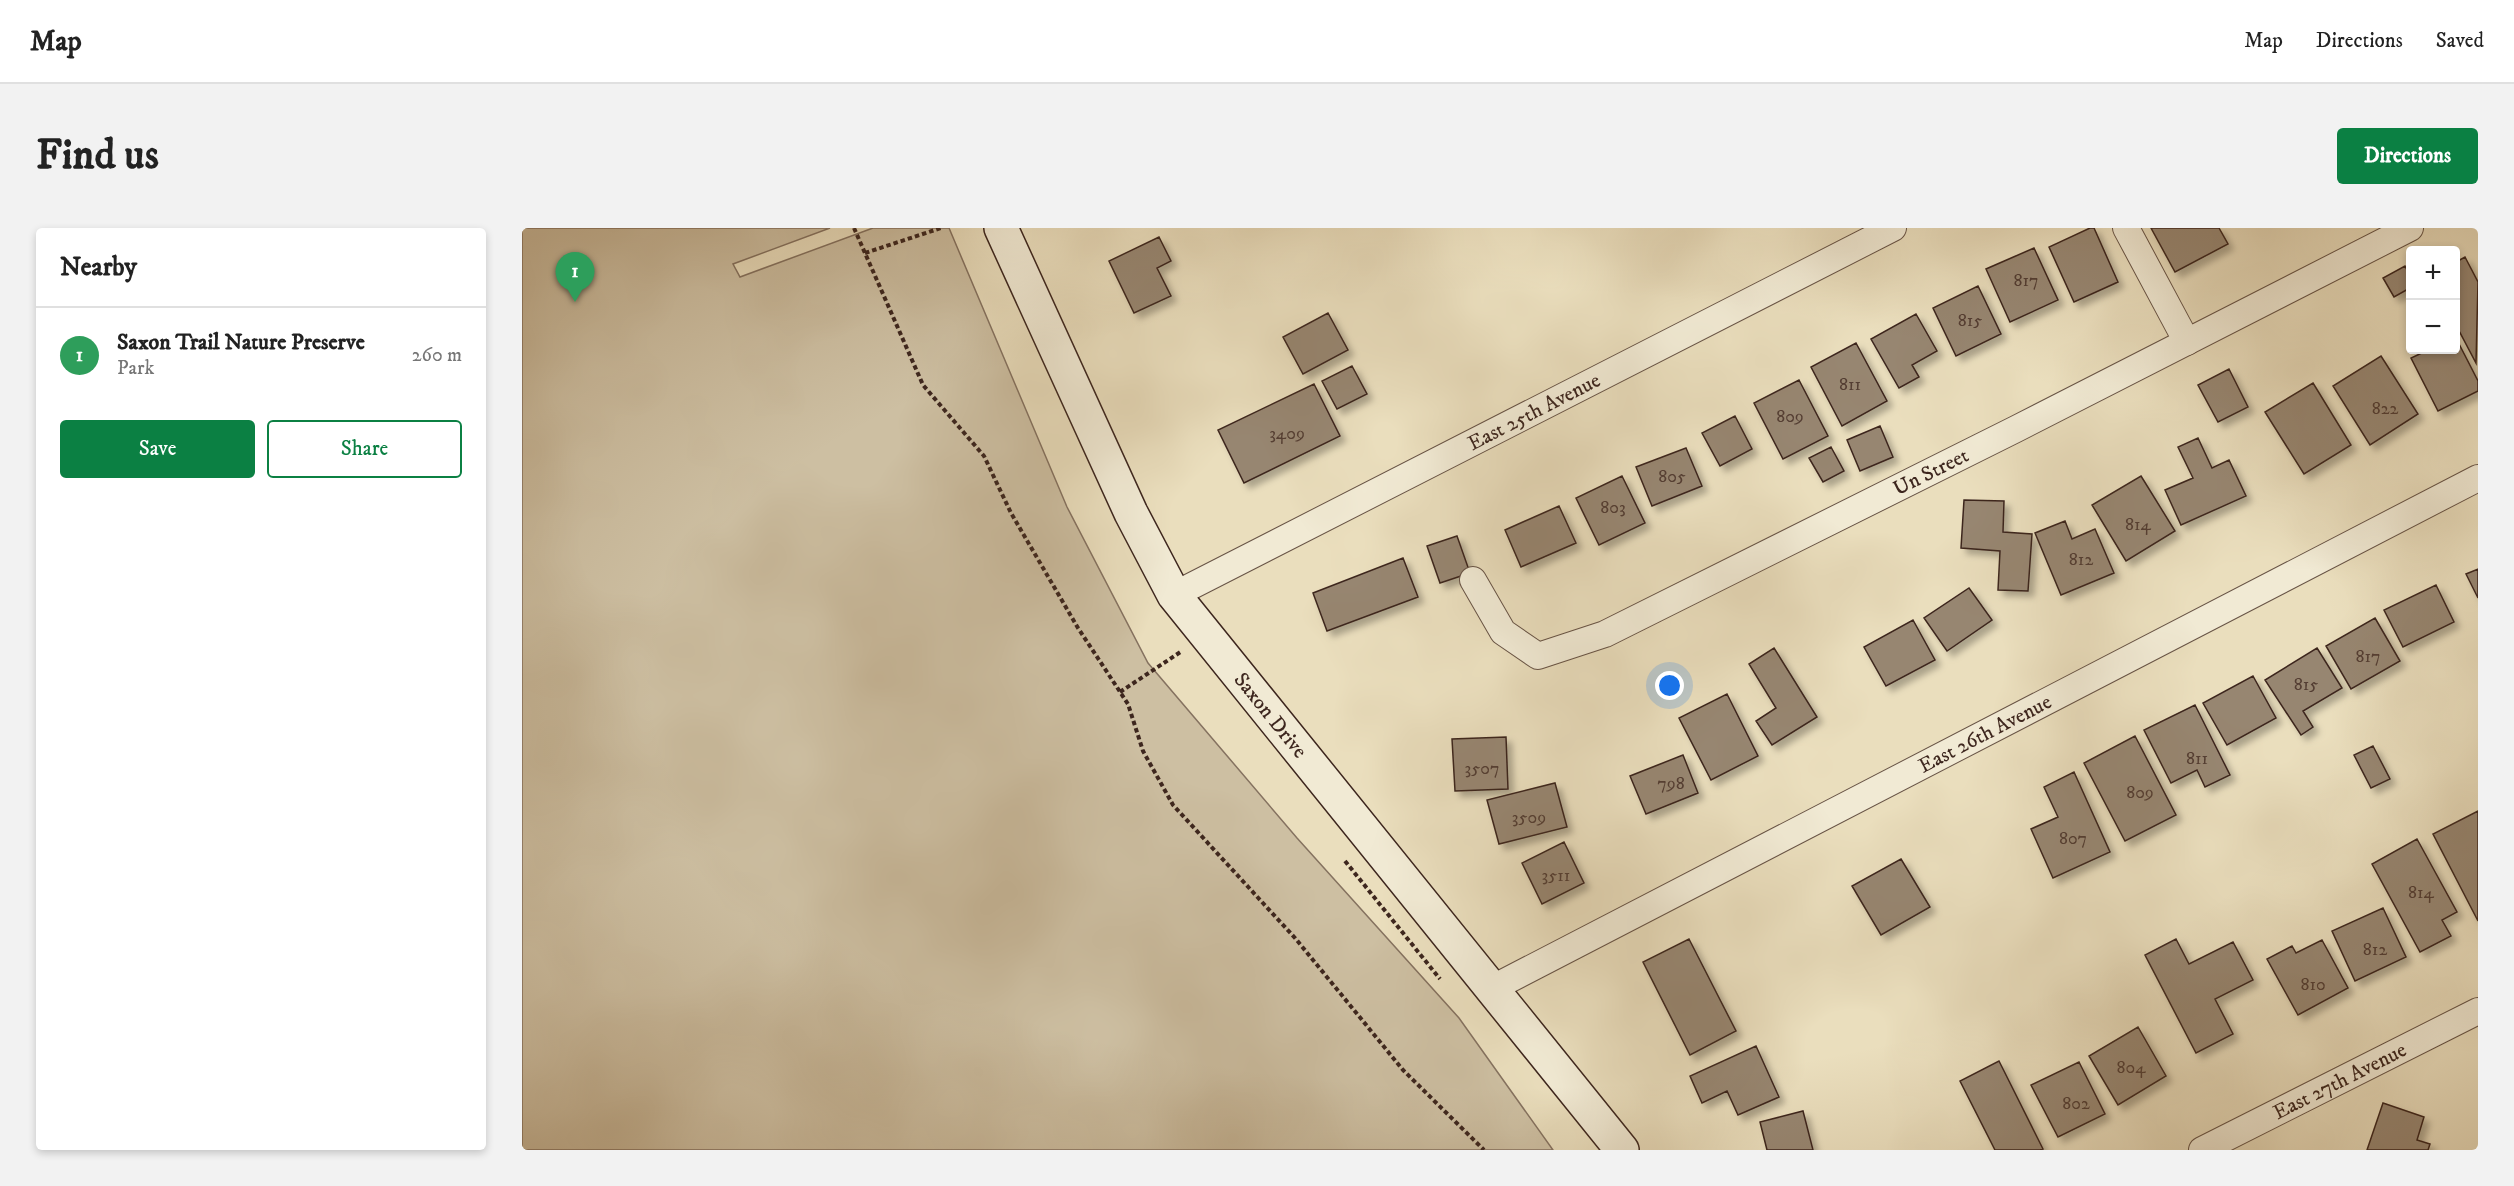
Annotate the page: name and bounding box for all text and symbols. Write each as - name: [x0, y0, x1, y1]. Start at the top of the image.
- text: Map: [30, 24, 82, 59]
- text: Map: [2244, 28, 2283, 54]
- text: Directions: [2316, 28, 2403, 54]
- text: Saved: [2436, 28, 2484, 54]
- button: Directions: [2337, 128, 2478, 184]
- text: Find us: [36, 130, 159, 182]
- map controls: [2406, 246, 2460, 354]
- button: +: [2406, 246, 2460, 300]
- text: Nearby: [60, 251, 137, 284]
- pin: 1: [556, 253, 594, 302]
- house number: 817: [2013, 270, 2039, 292]
- button: −: [2406, 300, 2460, 354]
- house number: 815: [1958, 310, 1982, 332]
- text: Saxon Trail Nature Preserve: [117, 329, 365, 356]
- text: 1: [76, 343, 83, 368]
- text: 260 m: [412, 343, 462, 368]
- text: Park: [117, 356, 154, 381]
- street label: East 25th Avenue: [1464, 367, 1605, 457]
- house number: 811: [1839, 374, 1861, 396]
- house number: 822: [2372, 398, 2398, 420]
- house number: 809: [1776, 406, 1804, 428]
- button: Save: [60, 420, 255, 478]
- button: Share: [267, 420, 462, 478]
- house number: 3409: [1269, 423, 1305, 445]
- street label: Un Street: [1889, 443, 1973, 502]
- house number: 805: [1658, 466, 1686, 488]
- house number: 803: [1600, 497, 1626, 519]
- house number: 814: [2125, 514, 2152, 536]
- house number: 812: [2069, 549, 2093, 571]
- house number: 817: [2355, 646, 2381, 668]
- street label: Saxon Drive: [1228, 667, 1313, 764]
- your location: [1655, 671, 1684, 700]
- house number: 815: [2294, 674, 2318, 696]
- street label: East 26th Avenue: [1914, 689, 2056, 779]
- house number: 811: [2186, 748, 2208, 770]
- house number: 3507: [1465, 758, 1499, 780]
- house number: 798: [1657, 773, 1685, 795]
- house number: 809: [2126, 782, 2154, 804]
- house number: 3509: [1512, 807, 1546, 829]
- house number: 807: [2059, 828, 2087, 850]
- house number: 3511: [1542, 865, 1570, 887]
- house number: 814: [2408, 882, 2435, 904]
- house number: 812: [2363, 939, 2387, 961]
- house number: 810: [2300, 974, 2326, 996]
- street label: East 27th Avenue: [2269, 1037, 2411, 1126]
- house number: 804: [2116, 1057, 2146, 1079]
- house number: 802: [2062, 1093, 2090, 1115]

